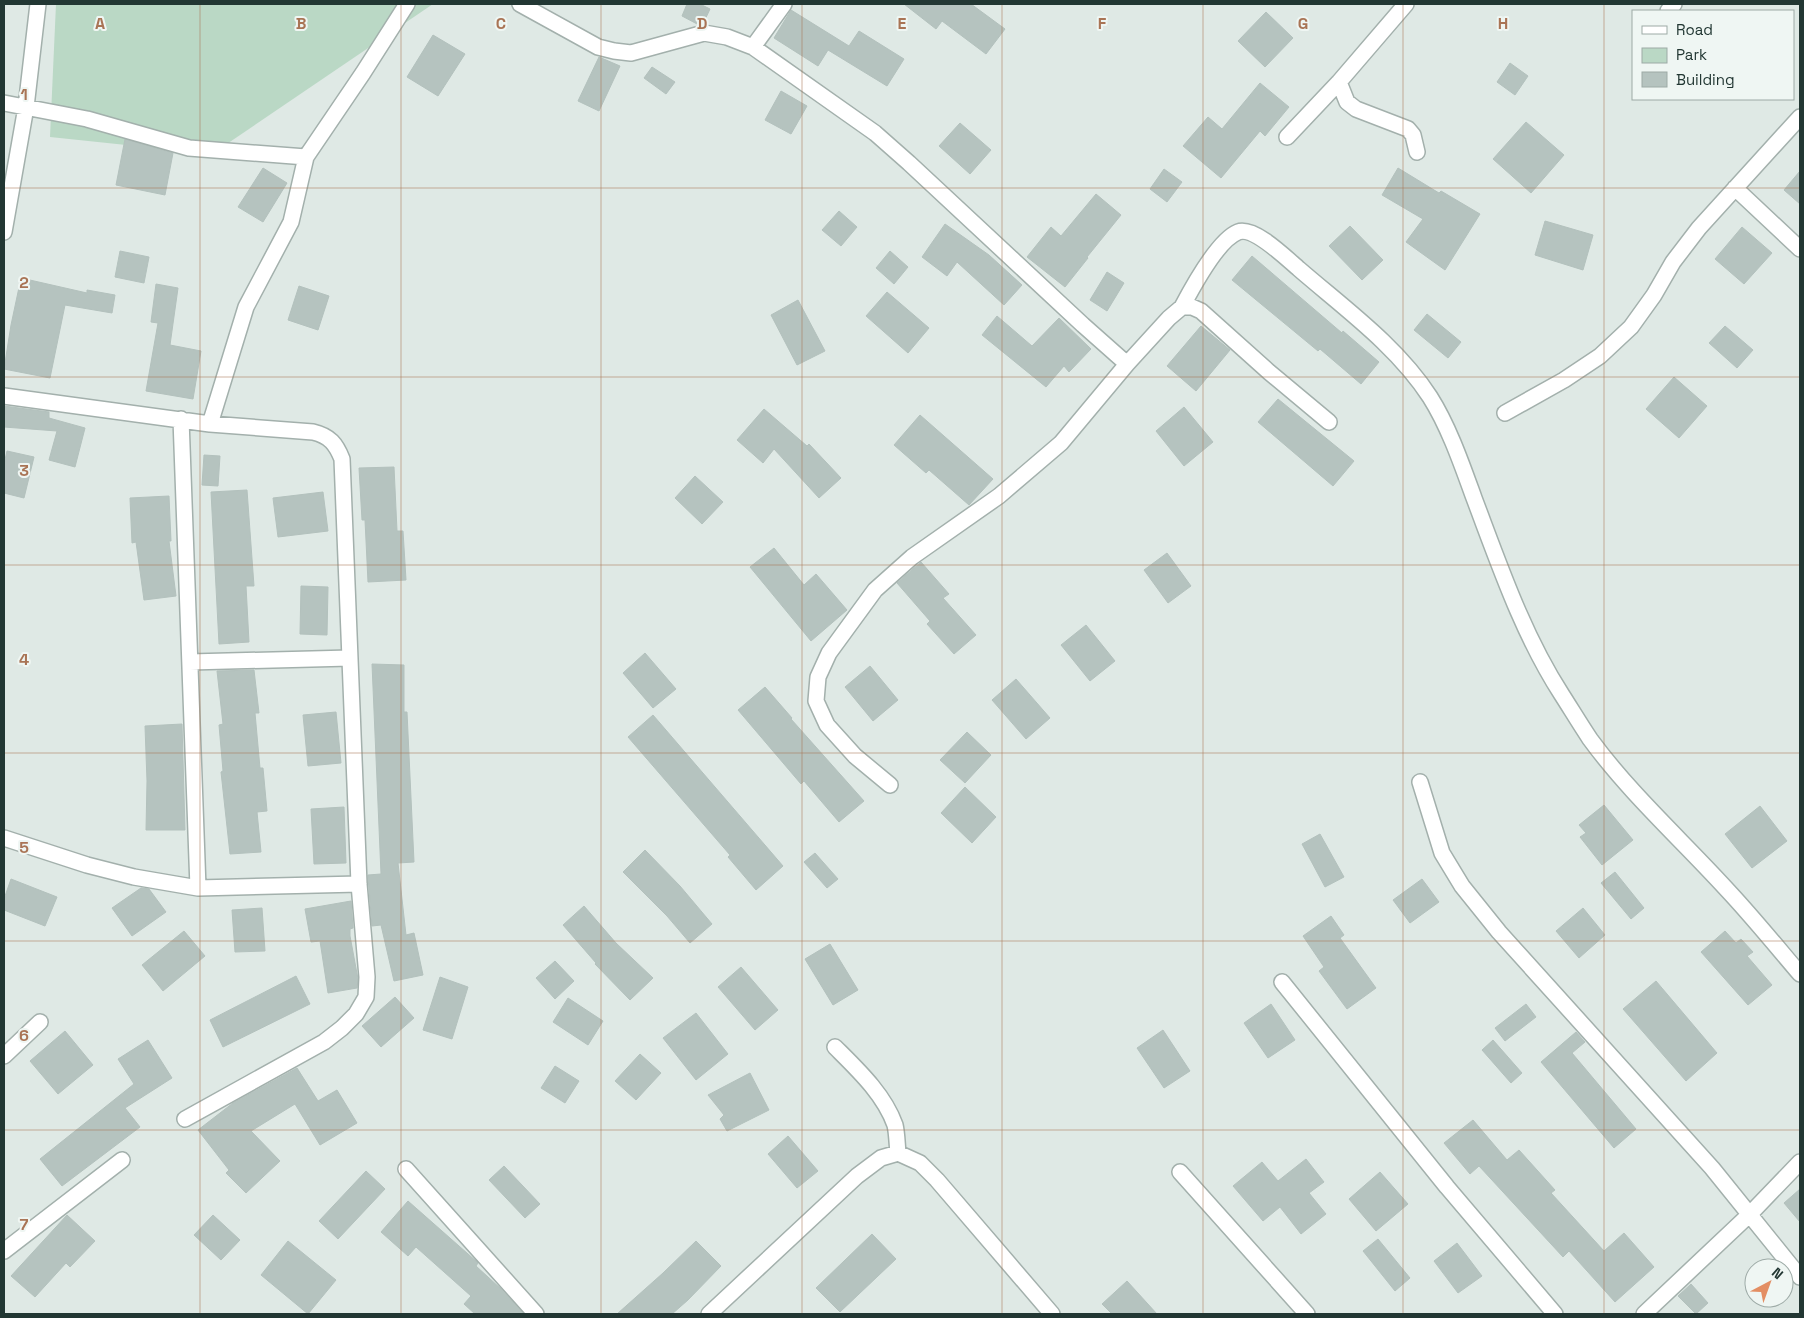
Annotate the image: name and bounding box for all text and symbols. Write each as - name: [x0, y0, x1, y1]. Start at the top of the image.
- legend: [1632, 10, 1794, 100]
- text: A: [95, 13, 105, 34]
- text: B: [296, 13, 306, 34]
- text: C: [496, 13, 506, 34]
- text: D: [697, 13, 707, 34]
- text: E: [898, 13, 907, 34]
- text: F: [1098, 13, 1107, 34]
- text: G: [1298, 13, 1308, 34]
- text: H: [1498, 13, 1508, 34]
- text: Road: [1676, 20, 1713, 39]
- text: Park: [1676, 45, 1707, 64]
- text: Building: [1676, 70, 1735, 89]
- text: 1: [20, 84, 28, 105]
- text: 2: [19, 272, 29, 293]
- text: 3: [19, 460, 29, 481]
- text: 4: [19, 649, 29, 670]
- text: 5: [19, 837, 29, 858]
- text: 6: [19, 1025, 29, 1046]
- text: 7: [20, 1214, 29, 1235]
- north arrow: [1744, 1258, 1794, 1308]
- text: N: [1768, 1263, 1787, 1283]

